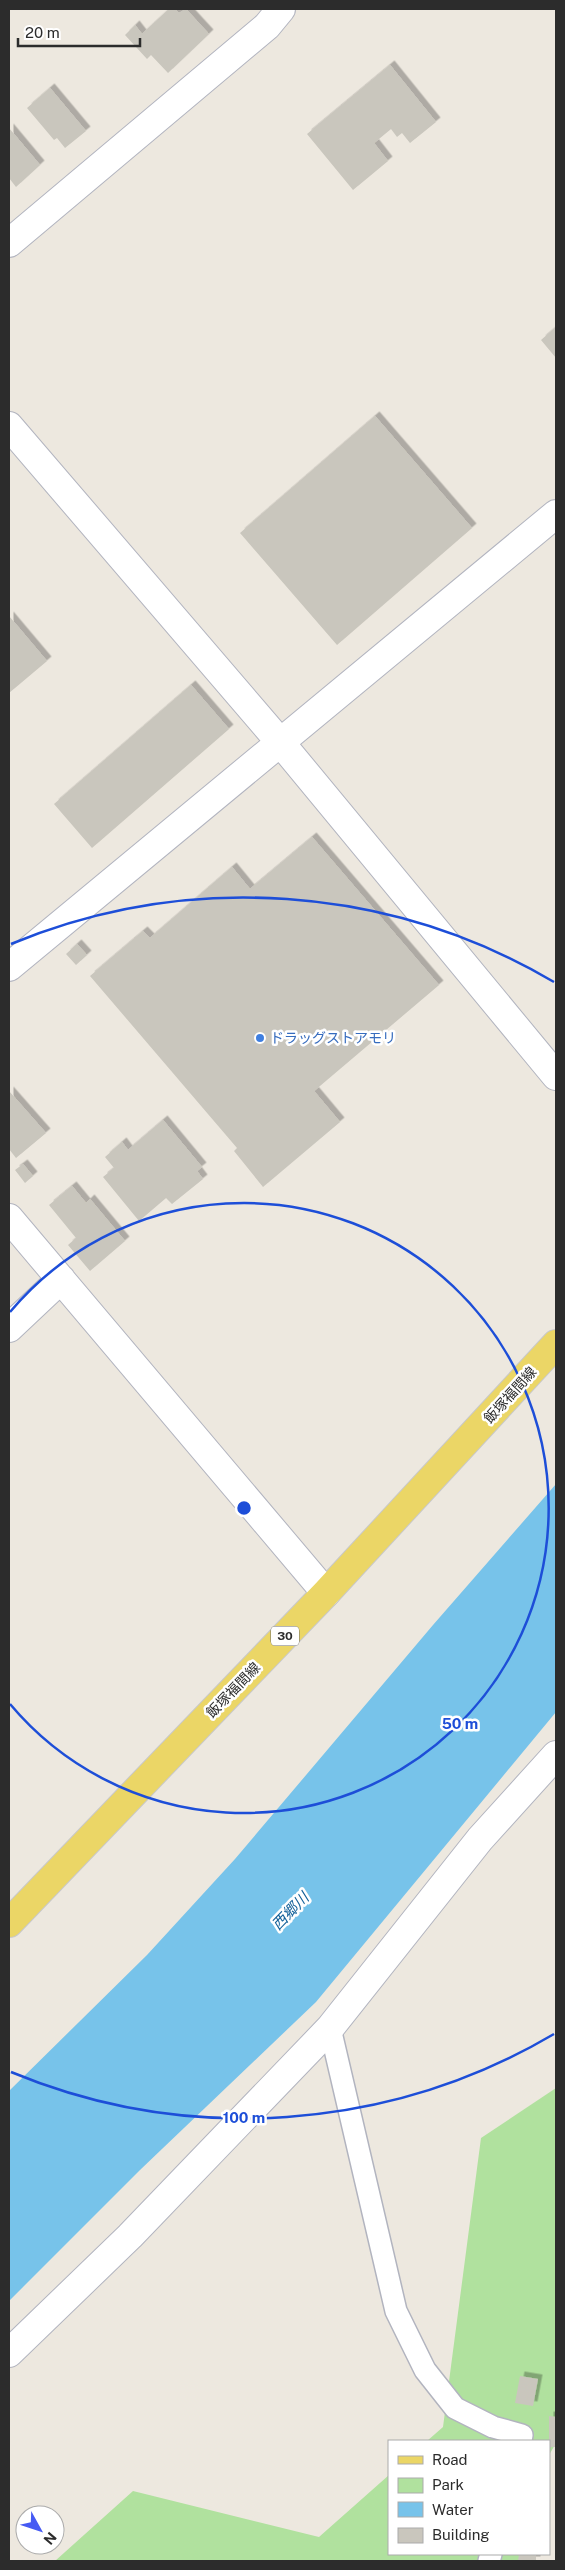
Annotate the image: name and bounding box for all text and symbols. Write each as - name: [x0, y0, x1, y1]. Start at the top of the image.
- scale bar: [18, 15, 140, 47]
- text: 20 m: [25, 24, 60, 41]
- place label: ドラッグストアモリ: [270, 1030, 396, 1046]
- marker: ドラッグストアモリ: [254, 1032, 266, 1044]
- street label: 飯塚福間線: [481, 1364, 539, 1426]
- centre of rings: [235, 1499, 253, 1517]
- road number: 30: [271, 1626, 299, 1645]
- street label: 飯塚福間線: [203, 1659, 263, 1721]
- text: 50 m: [442, 1715, 478, 1732]
- water label: 西郷川: [268, 1887, 313, 1933]
- text: 100 m: [223, 2109, 265, 2126]
- legend: [388, 2440, 550, 2555]
- text: Road: [432, 2451, 468, 2468]
- text: Park: [432, 2476, 464, 2493]
- text: Water: [432, 2501, 474, 2518]
- north arrow: [15, 2505, 65, 2555]
- text: Building: [432, 2526, 490, 2543]
- text: N: [40, 2529, 60, 2548]

